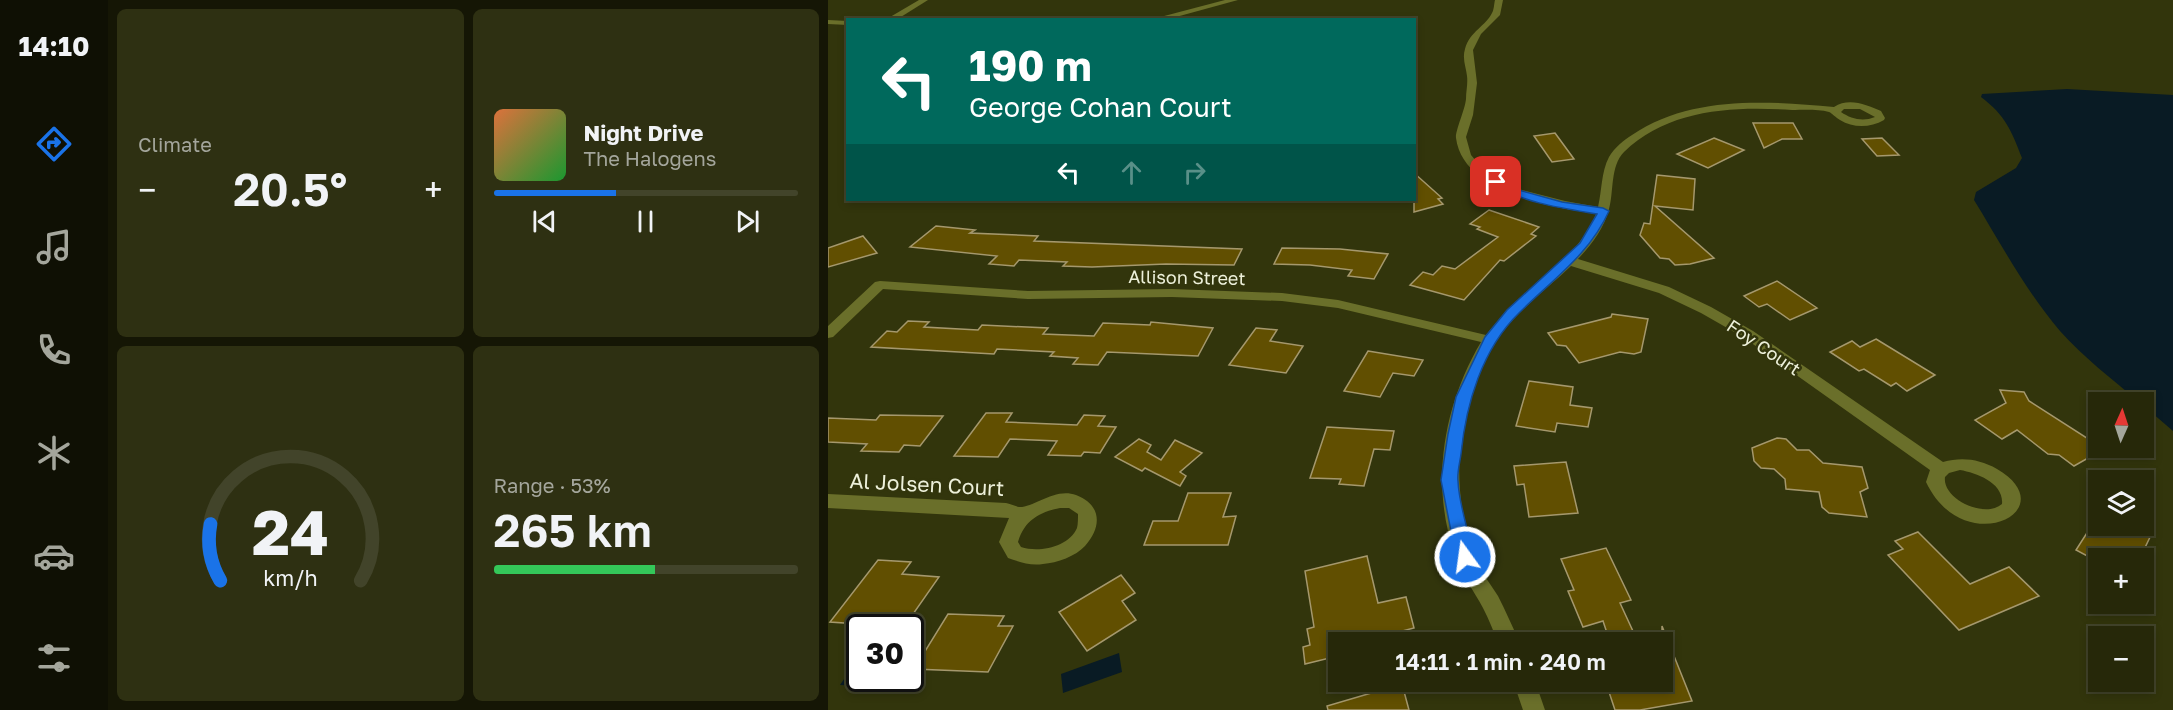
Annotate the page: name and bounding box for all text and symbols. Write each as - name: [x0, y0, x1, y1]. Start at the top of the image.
- text: 14:10: [19, 30, 89, 62]
- text: 190 m: [969, 40, 1092, 90]
- icon: left: [870, 42, 948, 120]
- text: George Cohan Court: [969, 91, 1232, 123]
- text: Night Drive: [584, 119, 703, 146]
- icon: directions: [33, 123, 75, 165]
- text: Climate: [138, 132, 212, 156]
- text: The Halogens: [584, 146, 716, 170]
- icon: left: [1052, 156, 1085, 189]
- icon: ahead: [1115, 156, 1148, 189]
- icon: right: [1178, 156, 1211, 189]
- pin: [1470, 156, 1521, 207]
- text: 20.5°: [233, 162, 347, 216]
- icon: arrive: [1479, 165, 1512, 198]
- text: −: [138, 170, 156, 209]
- text: +: [424, 170, 442, 209]
- icon: previous: [528, 205, 561, 238]
- icon: pause: [629, 205, 662, 238]
- icon: next: [731, 205, 764, 238]
- icon: music: [33, 226, 75, 268]
- street label: Allison Street: [1128, 265, 1246, 289]
- street label: Foy Court: [1723, 314, 1805, 380]
- icon: phone: [33, 329, 75, 371]
- north arrow: [2088, 392, 2154, 458]
- map controls: [2088, 392, 2154, 692]
- icon: climate: [33, 432, 75, 474]
- street label: Al Jolsen Court: [849, 467, 1005, 501]
- button: layers: [2088, 470, 2154, 536]
- text: Range · 53%: [494, 473, 611, 497]
- text: 24: [252, 494, 329, 569]
- text: 265 km: [494, 503, 652, 557]
- position arrow: [1433, 525, 1497, 589]
- icon: car: [33, 535, 75, 577]
- button: +: [2088, 548, 2154, 614]
- text: km/h: [263, 565, 318, 591]
- speed limit sign: 30: [846, 614, 924, 692]
- button: −: [2088, 626, 2154, 692]
- icon: filters: [33, 637, 75, 679]
- text: 14:11 · 1 min · 240 m: [1395, 648, 1606, 675]

